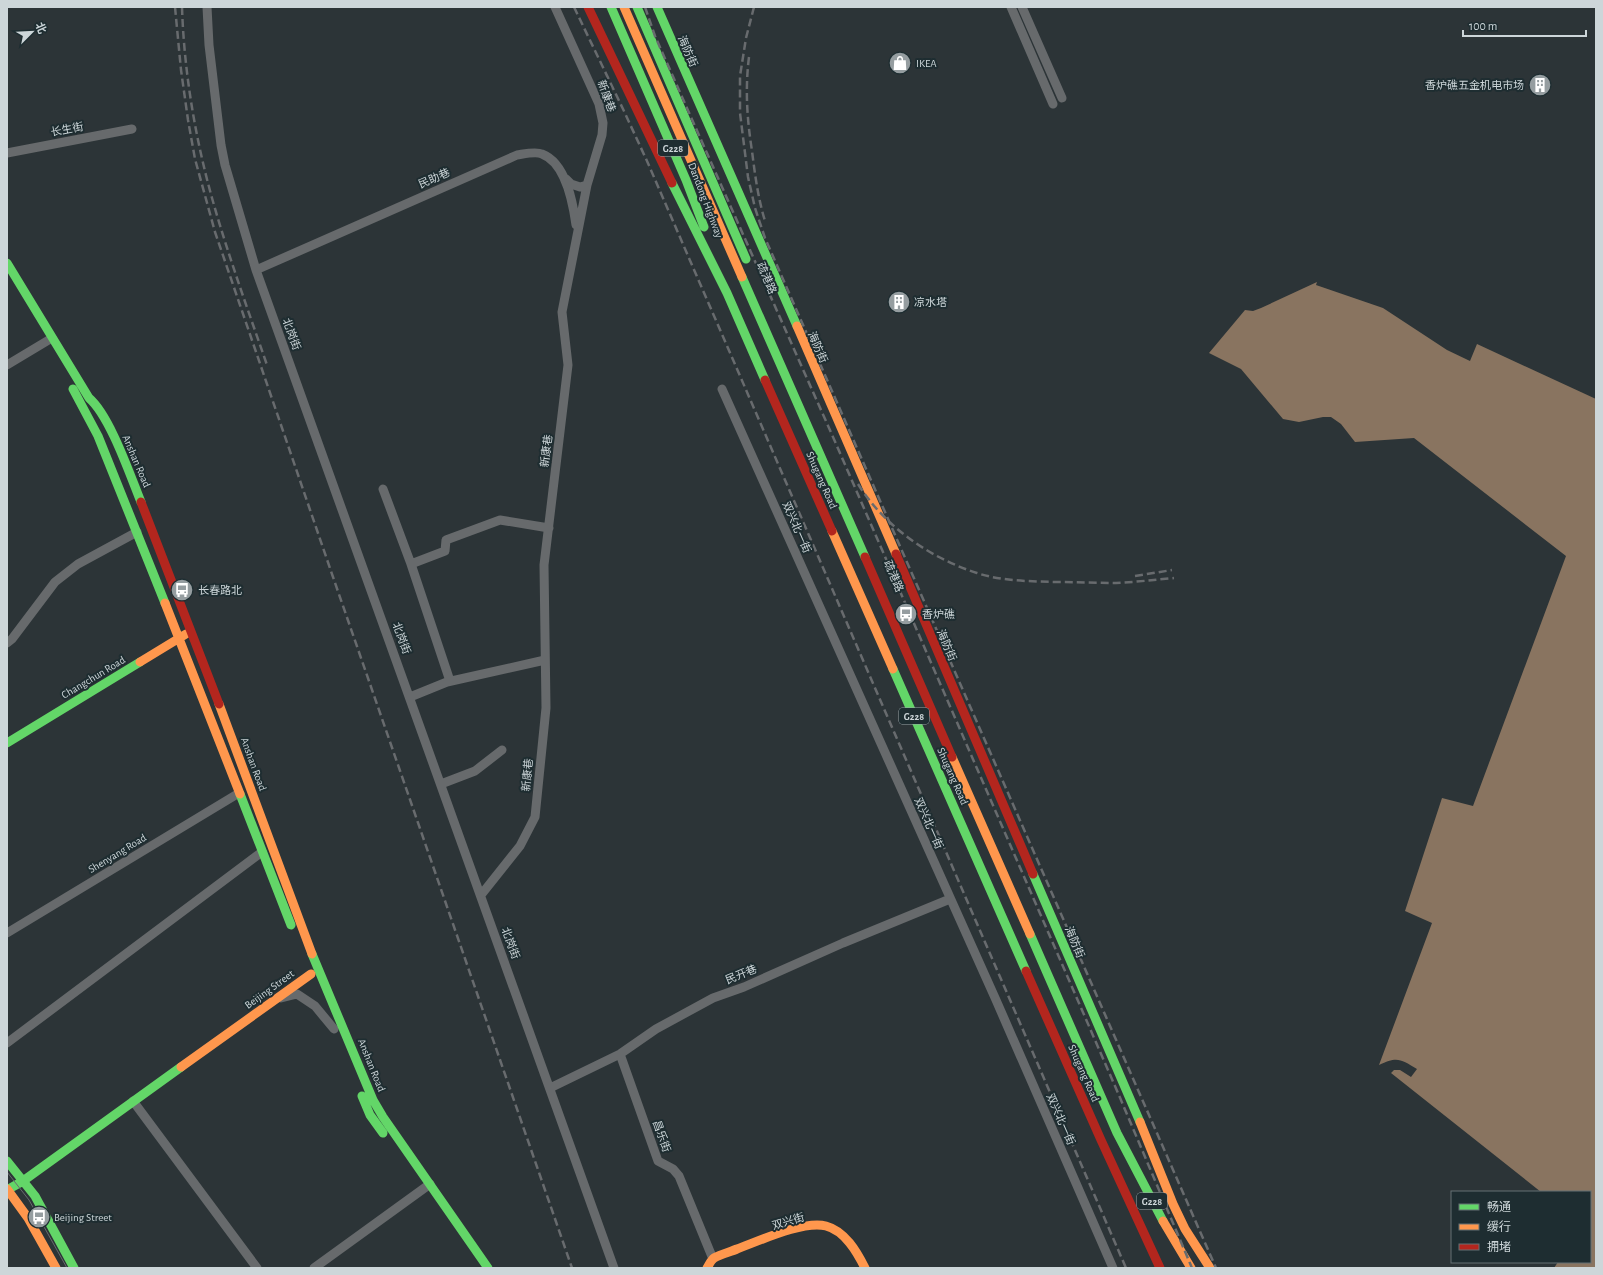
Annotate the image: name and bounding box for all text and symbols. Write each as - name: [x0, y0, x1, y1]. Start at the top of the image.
- north arrow: [12, 12, 52, 52]
- scale bar: [1463, 12, 1586, 38]
- text: 100 m: [1469, 20, 1497, 32]
- text: 北: [33, 21, 48, 35]
- street label: 海防街: [676, 33, 700, 69]
- shop icon: IKEA: [887, 50, 913, 76]
- place label: IKEA: [916, 58, 937, 69]
- building icon: 香炉礁五金机电市场: [1527, 72, 1553, 98]
- street label: 新康巷: [596, 78, 618, 114]
- place label: 香炉礁五金机电市场: [1425, 79, 1524, 91]
- street label: 长生街: [50, 120, 84, 138]
- road number: G228: [658, 140, 688, 156]
- street label: Dandong Highway: [686, 161, 725, 240]
- street label: 民助巷: [417, 167, 452, 190]
- street label: 疏港路: [755, 260, 779, 296]
- building icon: 凉水塔: [886, 289, 912, 315]
- place label: 凉水塔: [914, 296, 947, 308]
- street label: 北岗街: [281, 316, 303, 352]
- street label: 海防街: [806, 329, 830, 365]
- street label: Anshan Road: [121, 433, 153, 489]
- street label: 新康巷: [538, 434, 554, 468]
- street label: Shugang Road: [804, 450, 839, 511]
- street label: 双兴北一街: [780, 499, 814, 555]
- street label: 疏港路: [882, 558, 906, 594]
- bus stop icon: 长春路北: [169, 577, 195, 603]
- place label: 长春路北: [198, 584, 242, 596]
- bus stop icon: 香炉礁: [893, 601, 919, 627]
- place label: 香炉礁: [922, 608, 955, 620]
- street label: 北岗街: [391, 620, 413, 656]
- street label: 海防街: [935, 627, 959, 663]
- street label: Changchun Road: [59, 654, 127, 701]
- road number: G228: [899, 708, 929, 724]
- street label: Anshan Road: [239, 736, 268, 793]
- street label: Shugang Road: [935, 746, 970, 807]
- street label: 新康巷: [520, 758, 534, 792]
- street label: 双兴北一街: [912, 795, 946, 851]
- street label: Shenyang Road: [86, 832, 148, 875]
- street label: 海防街: [1063, 924, 1087, 960]
- street label: 北岗街: [500, 925, 522, 961]
- street label: 民开巷: [724, 963, 759, 986]
- street label: Beijing Street: [243, 968, 296, 1011]
- street label: Anshan Road: [356, 1037, 387, 1094]
- street label: Shugang Road: [1066, 1043, 1101, 1104]
- street label: 双兴北一街: [1044, 1091, 1078, 1147]
- street label: 昌乐街: [651, 1118, 673, 1154]
- legend: [1451, 1191, 1591, 1263]
- road number: G228: [1137, 1193, 1167, 1209]
- text: 畅通: [1487, 1200, 1511, 1213]
- bus stop icon: Beijing Street: [26, 1204, 52, 1230]
- street label: 双兴街: [770, 1211, 806, 1231]
- place label: Beijing Street: [54, 1212, 112, 1223]
- text: 缓行: [1487, 1220, 1511, 1233]
- text: 拥堵: [1487, 1241, 1511, 1253]

